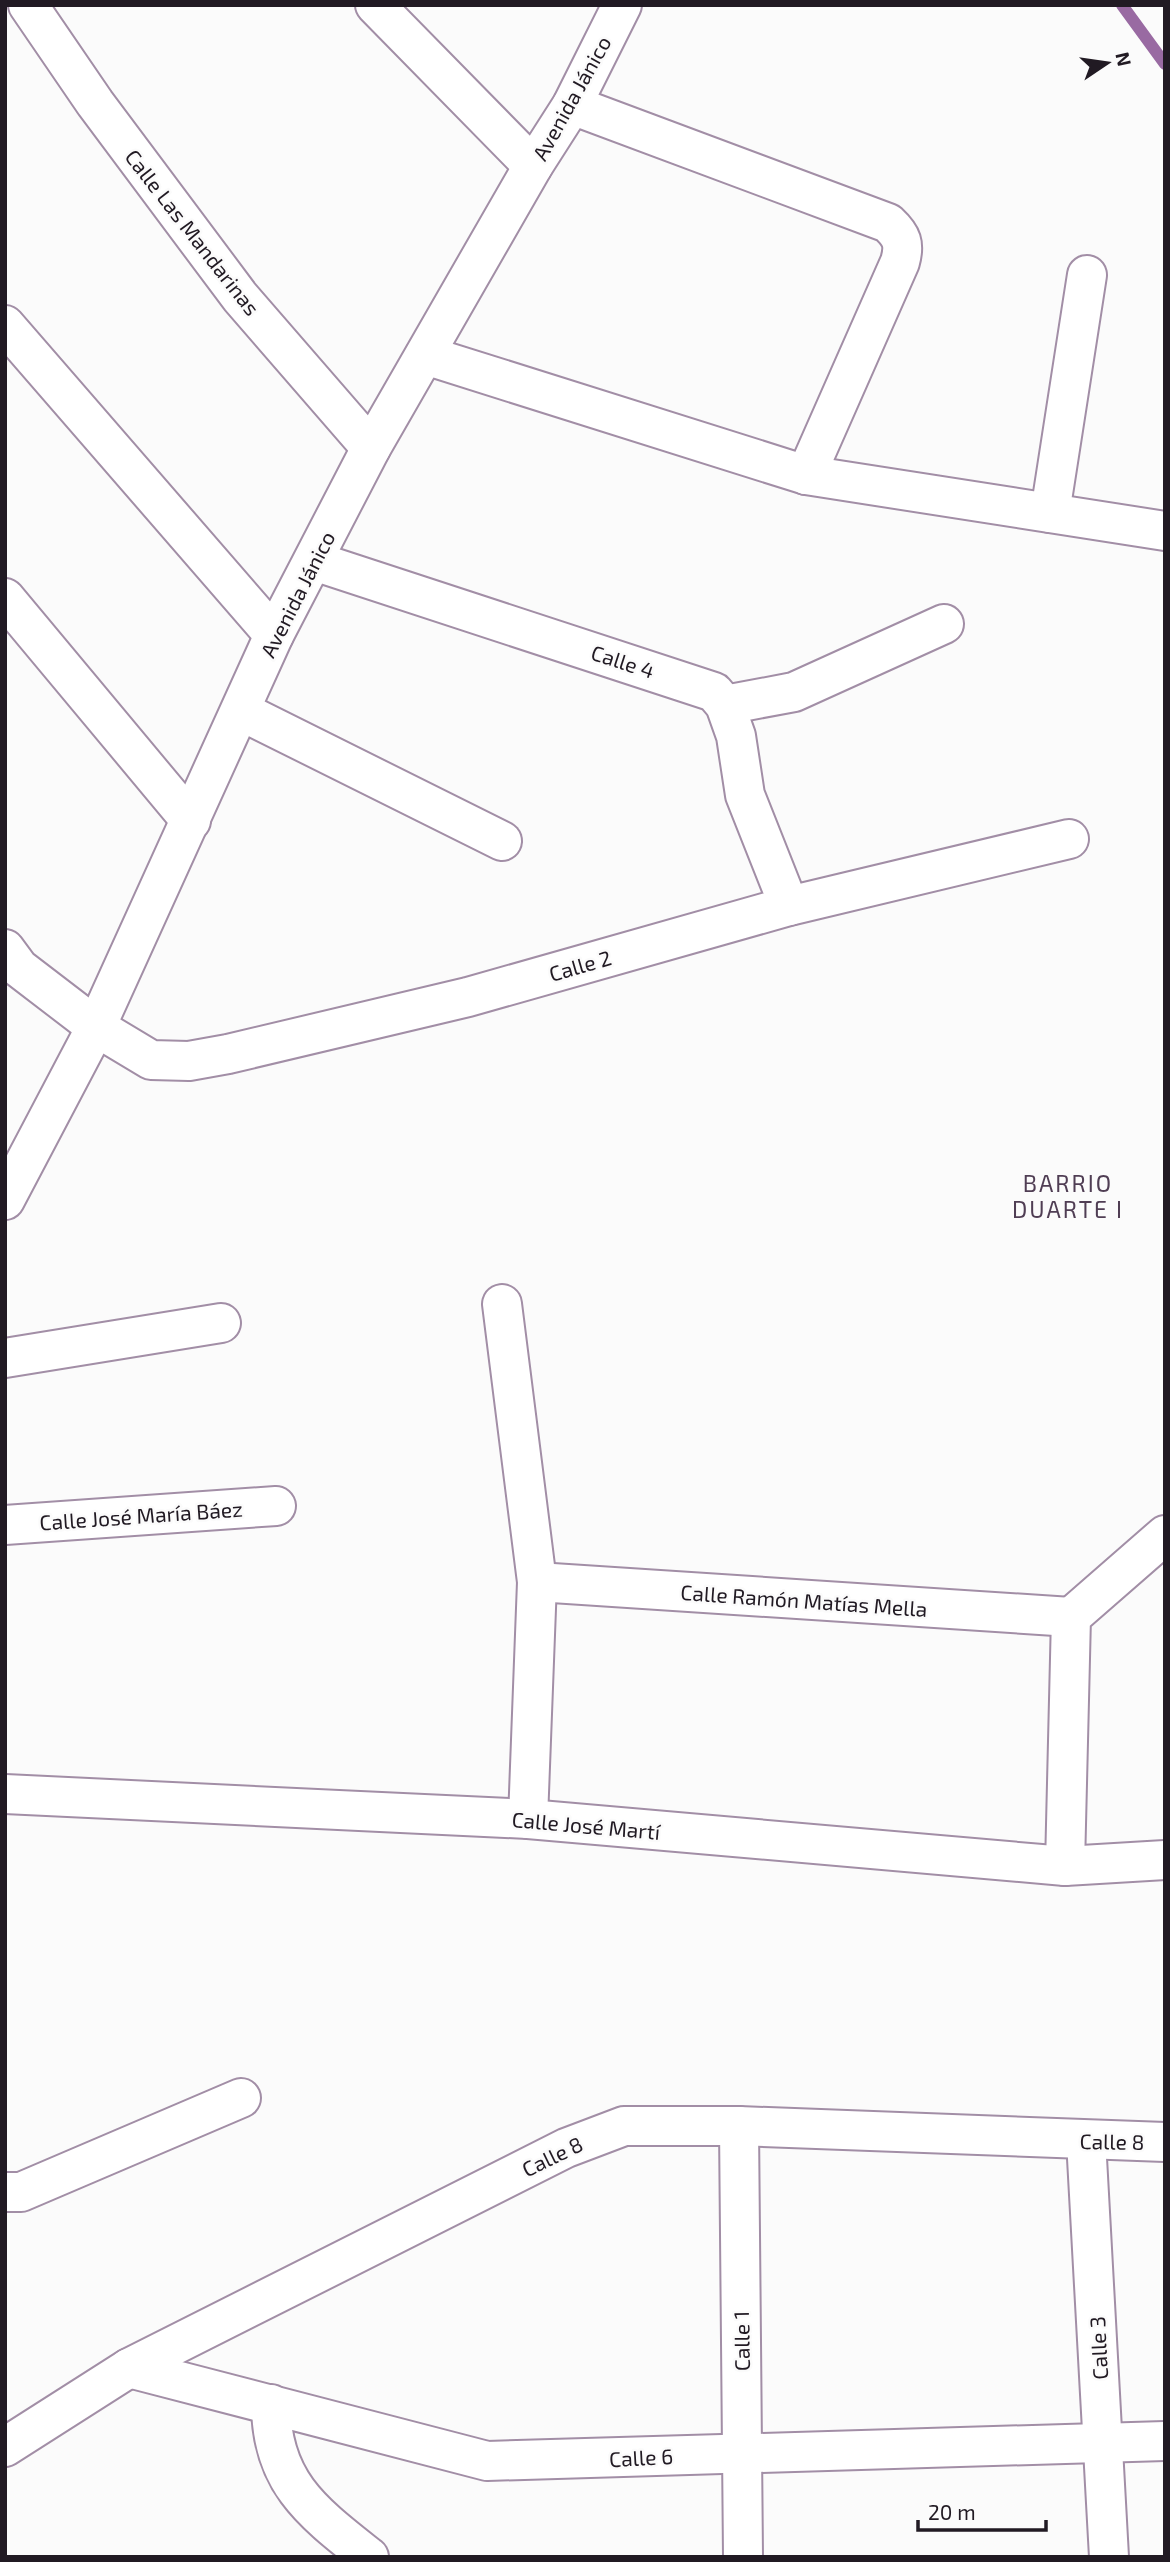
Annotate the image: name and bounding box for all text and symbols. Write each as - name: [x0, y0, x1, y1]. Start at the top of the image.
- north arrow: [1072, 28, 1142, 98]
- street label: Avenida Jánico: [527, 31, 615, 165]
- text: N: [1111, 50, 1137, 68]
- street label: Calle Las Mandarinas: [121, 144, 265, 320]
- street label: Avenida Jánico: [254, 527, 340, 661]
- street label: Calle 4: [588, 639, 658, 683]
- street label: Calle 2: [546, 944, 614, 986]
- district label: BARRIO DUARTE I: [1012, 1169, 1124, 1223]
- street label: Calle José María Báez: [39, 1495, 243, 1535]
- street label: Calle Ramón Matías Mella: [680, 1579, 928, 1621]
- street label: Calle José Martí: [511, 1806, 662, 1844]
- street label: Calle 8: [1079, 2128, 1145, 2154]
- street label: Calle 8: [517, 2131, 587, 2181]
- street label: Calle 1: [728, 2311, 754, 2371]
- street label: Calle 3: [1084, 2316, 1112, 2380]
- street label: Calle 6: [608, 2443, 674, 2471]
- scale bar: [918, 2488, 1046, 2532]
- text: 20 m: [928, 2499, 976, 2524]

